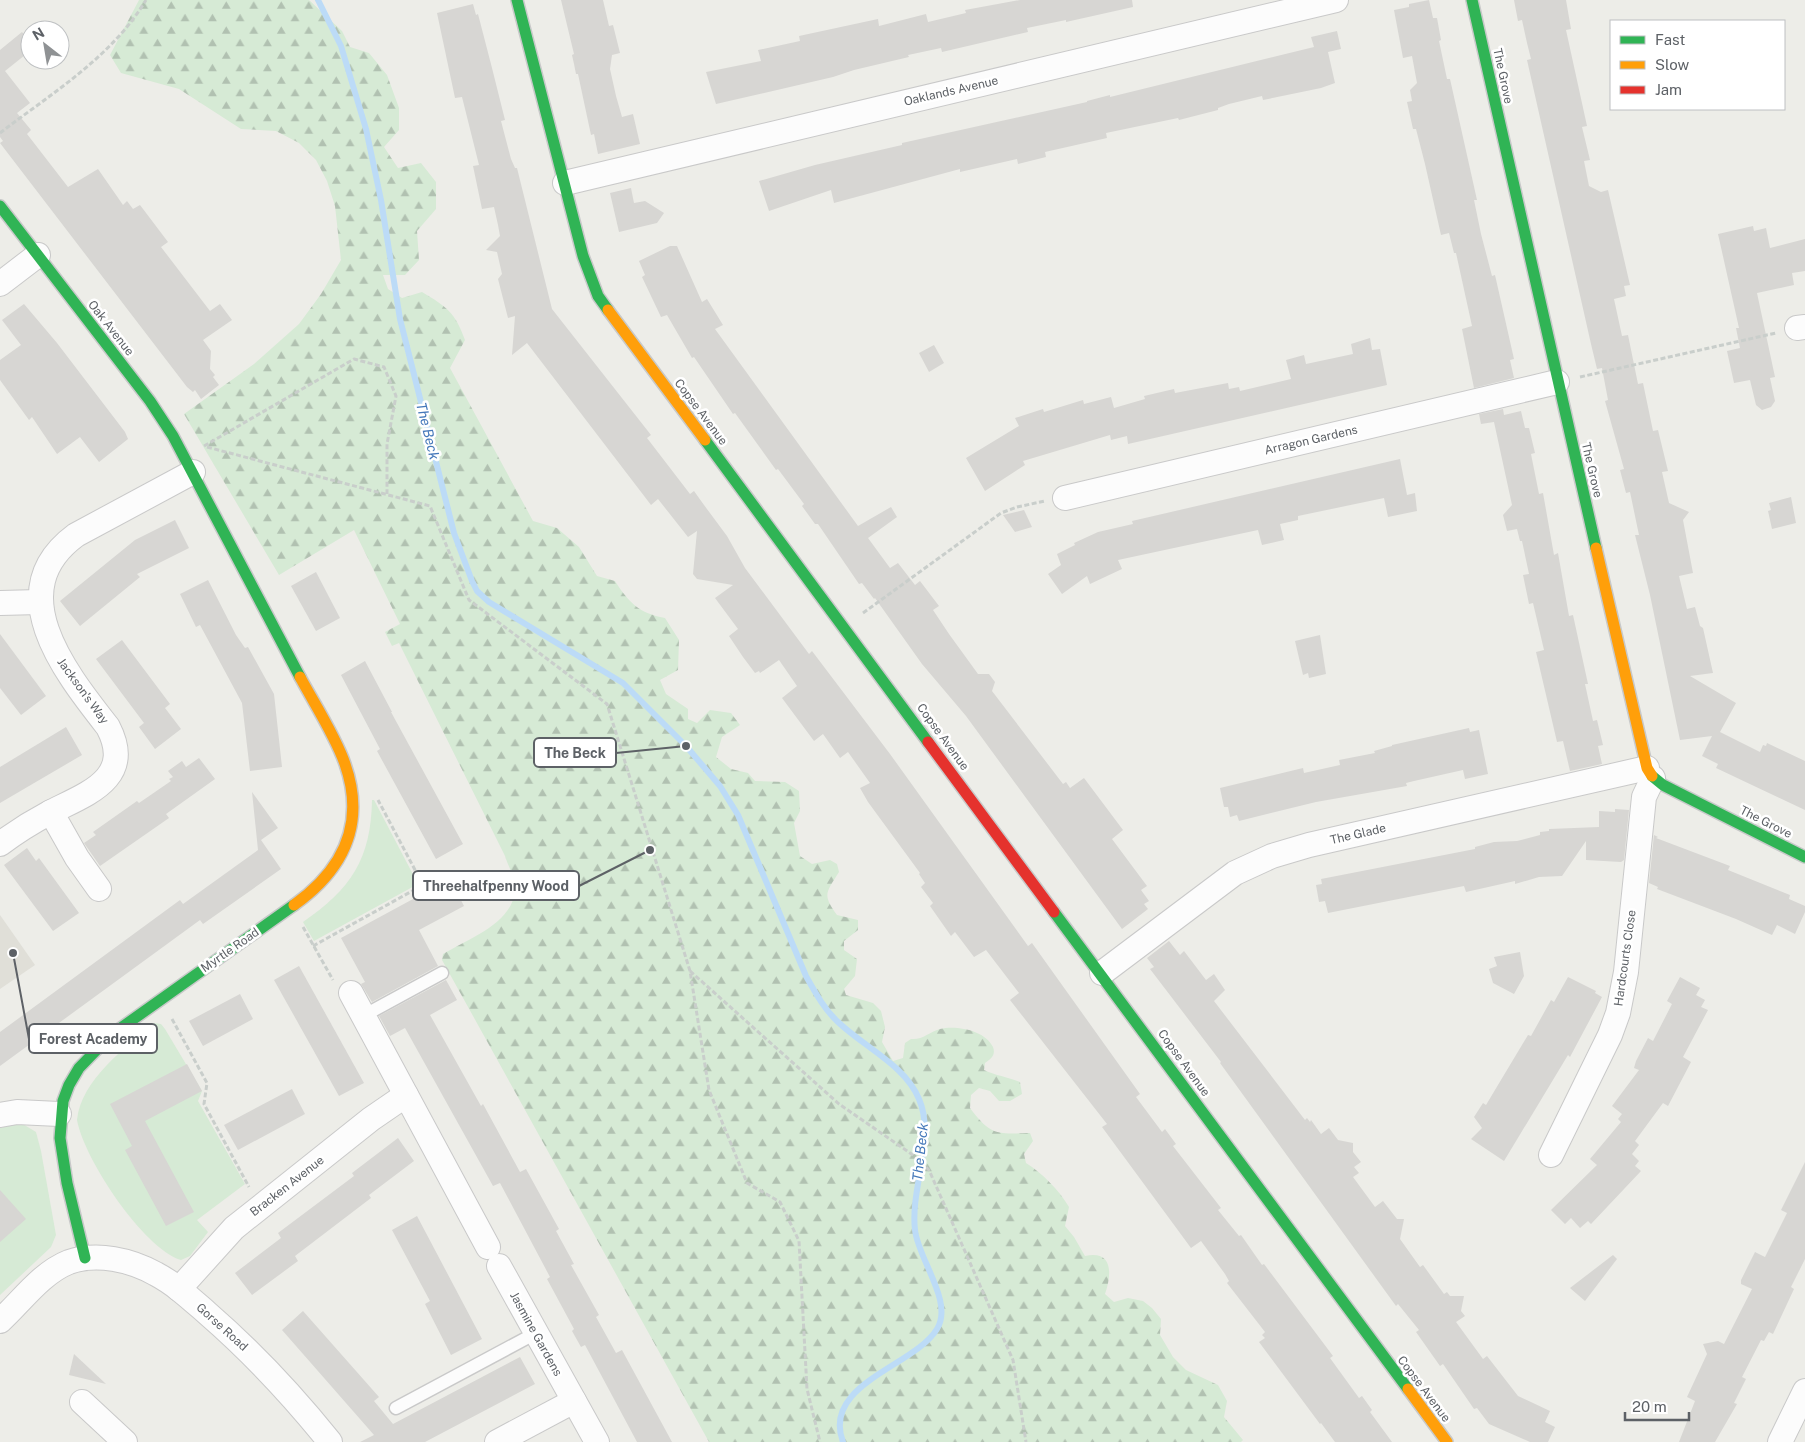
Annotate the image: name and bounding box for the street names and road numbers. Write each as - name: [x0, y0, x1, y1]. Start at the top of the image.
- street label: The Grove: [1490, 47, 1516, 105]
- street label: Oaklands Avenue: [902, 73, 1000, 109]
- street label: Oak Avenue: [85, 298, 137, 359]
- street label: Copse Avenue: [672, 376, 730, 448]
- street label: Arragon Gardens: [1263, 422, 1359, 458]
- street label: The Grove: [1579, 441, 1605, 499]
- street label: Jackson's Way: [54, 655, 112, 727]
- street label: Copse Avenue: [914, 701, 972, 773]
- street label: The Grove: [1738, 803, 1795, 841]
- street label: The Glade: [1329, 821, 1387, 847]
- street label: Hardcourts Close: [1611, 909, 1639, 1007]
- street label: Myrtle Road: [198, 925, 262, 975]
- street label: Copse Avenue: [1155, 1027, 1213, 1099]
- street label: Bracken Avenue: [247, 1153, 327, 1219]
- street label: Jasmine Gardens: [507, 1289, 565, 1379]
- street label: Gorse Road: [193, 1300, 251, 1354]
- street label: Copse Avenue: [1395, 1353, 1453, 1425]

